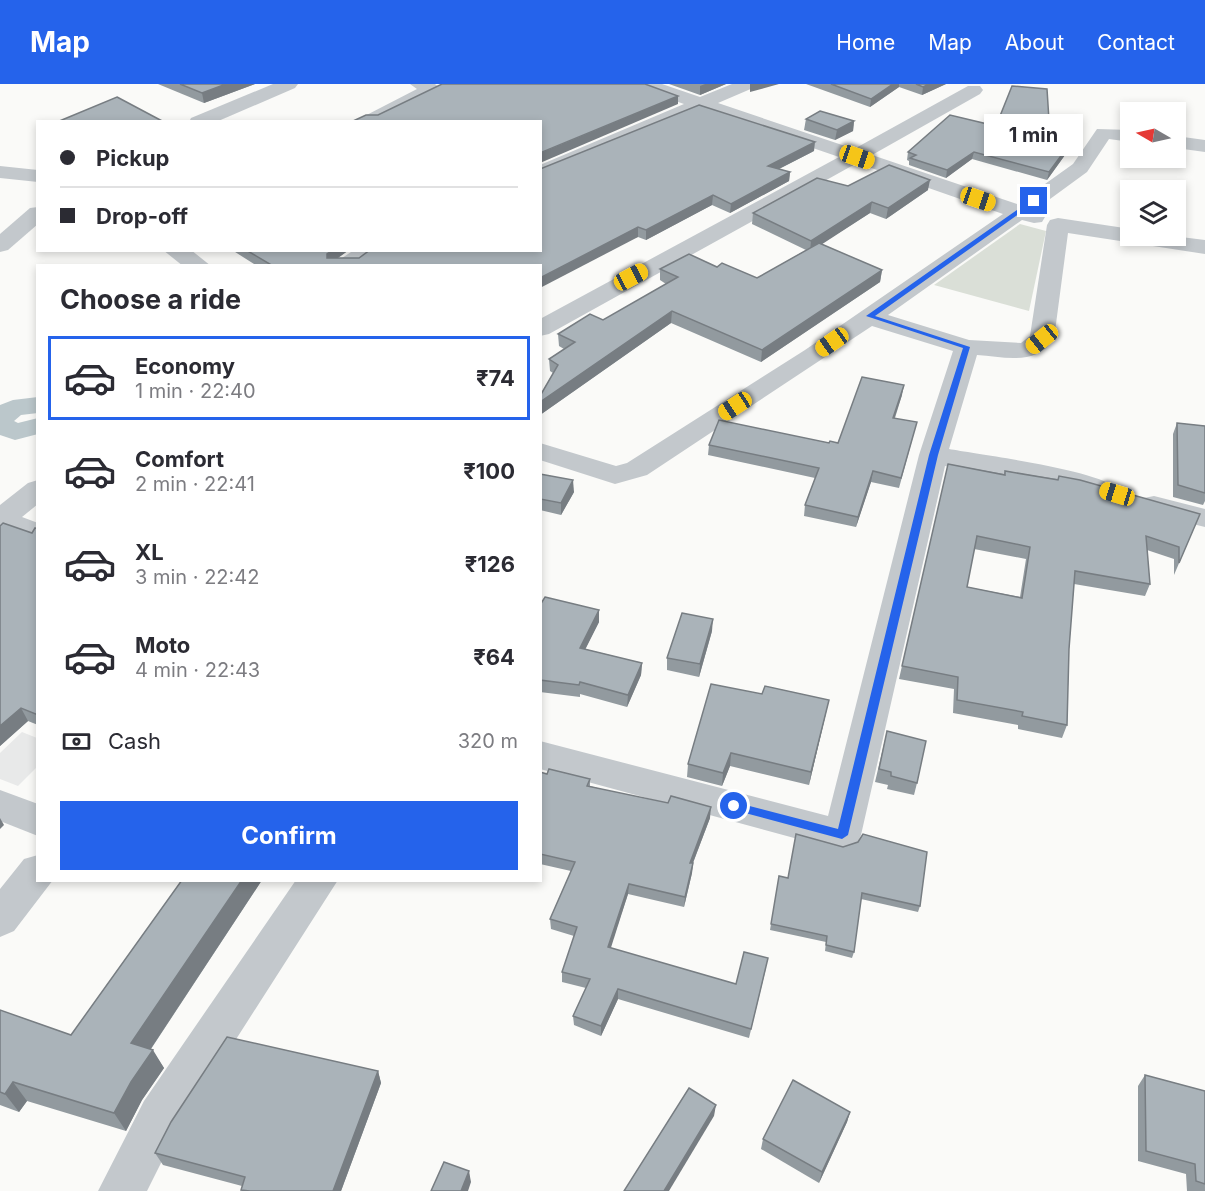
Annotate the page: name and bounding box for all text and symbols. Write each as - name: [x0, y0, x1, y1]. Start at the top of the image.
- text: Map: [30, 25, 90, 59]
- text: Home: [836, 30, 895, 55]
- text: Map: [928, 30, 972, 55]
- text: About: [1005, 30, 1064, 55]
- text: Contact: [1097, 30, 1175, 55]
- north arrow: [1120, 102, 1186, 168]
- map controls: [1120, 102, 1186, 246]
- callout: 1 min: [984, 114, 1084, 156]
- text: 1 min: [1009, 123, 1058, 147]
- car: [837, 143, 877, 171]
- text: Pickup: [96, 145, 170, 171]
- button: layers: [1120, 180, 1186, 246]
- car: [958, 185, 998, 213]
- route end: [1020, 187, 1047, 214]
- text: Drop-off: [96, 203, 188, 229]
- car: [611, 261, 651, 293]
- text: Choose a ride: [60, 283, 241, 316]
- car: [1022, 321, 1062, 357]
- car: [812, 324, 852, 360]
- icon: car: [63, 351, 117, 405]
- text: Economy: [135, 353, 235, 379]
- text: ₹74: [476, 365, 515, 391]
- text: 1 min · 22:40: [135, 379, 256, 403]
- car: [715, 389, 755, 423]
- icon: car: [63, 444, 117, 498]
- text: Comfort: [135, 446, 224, 472]
- text: ₹100: [463, 458, 515, 484]
- text: 2 min · 22:41: [135, 472, 255, 496]
- car: [1097, 480, 1137, 508]
- icon: car: [63, 537, 117, 591]
- text: XL: [135, 539, 164, 565]
- text: ₹126: [465, 551, 515, 577]
- text: 3 min · 22:42: [135, 565, 259, 589]
- icon: car: [63, 630, 117, 684]
- text: Moto: [135, 632, 190, 658]
- text: ₹64: [473, 644, 515, 670]
- text: 4 min · 22:43: [135, 658, 260, 682]
- icon: cash: [60, 725, 93, 758]
- text: Cash: [108, 728, 161, 754]
- text: 320 m: [458, 729, 518, 753]
- route start: [720, 792, 747, 819]
- button: Confirm: [60, 801, 518, 870]

